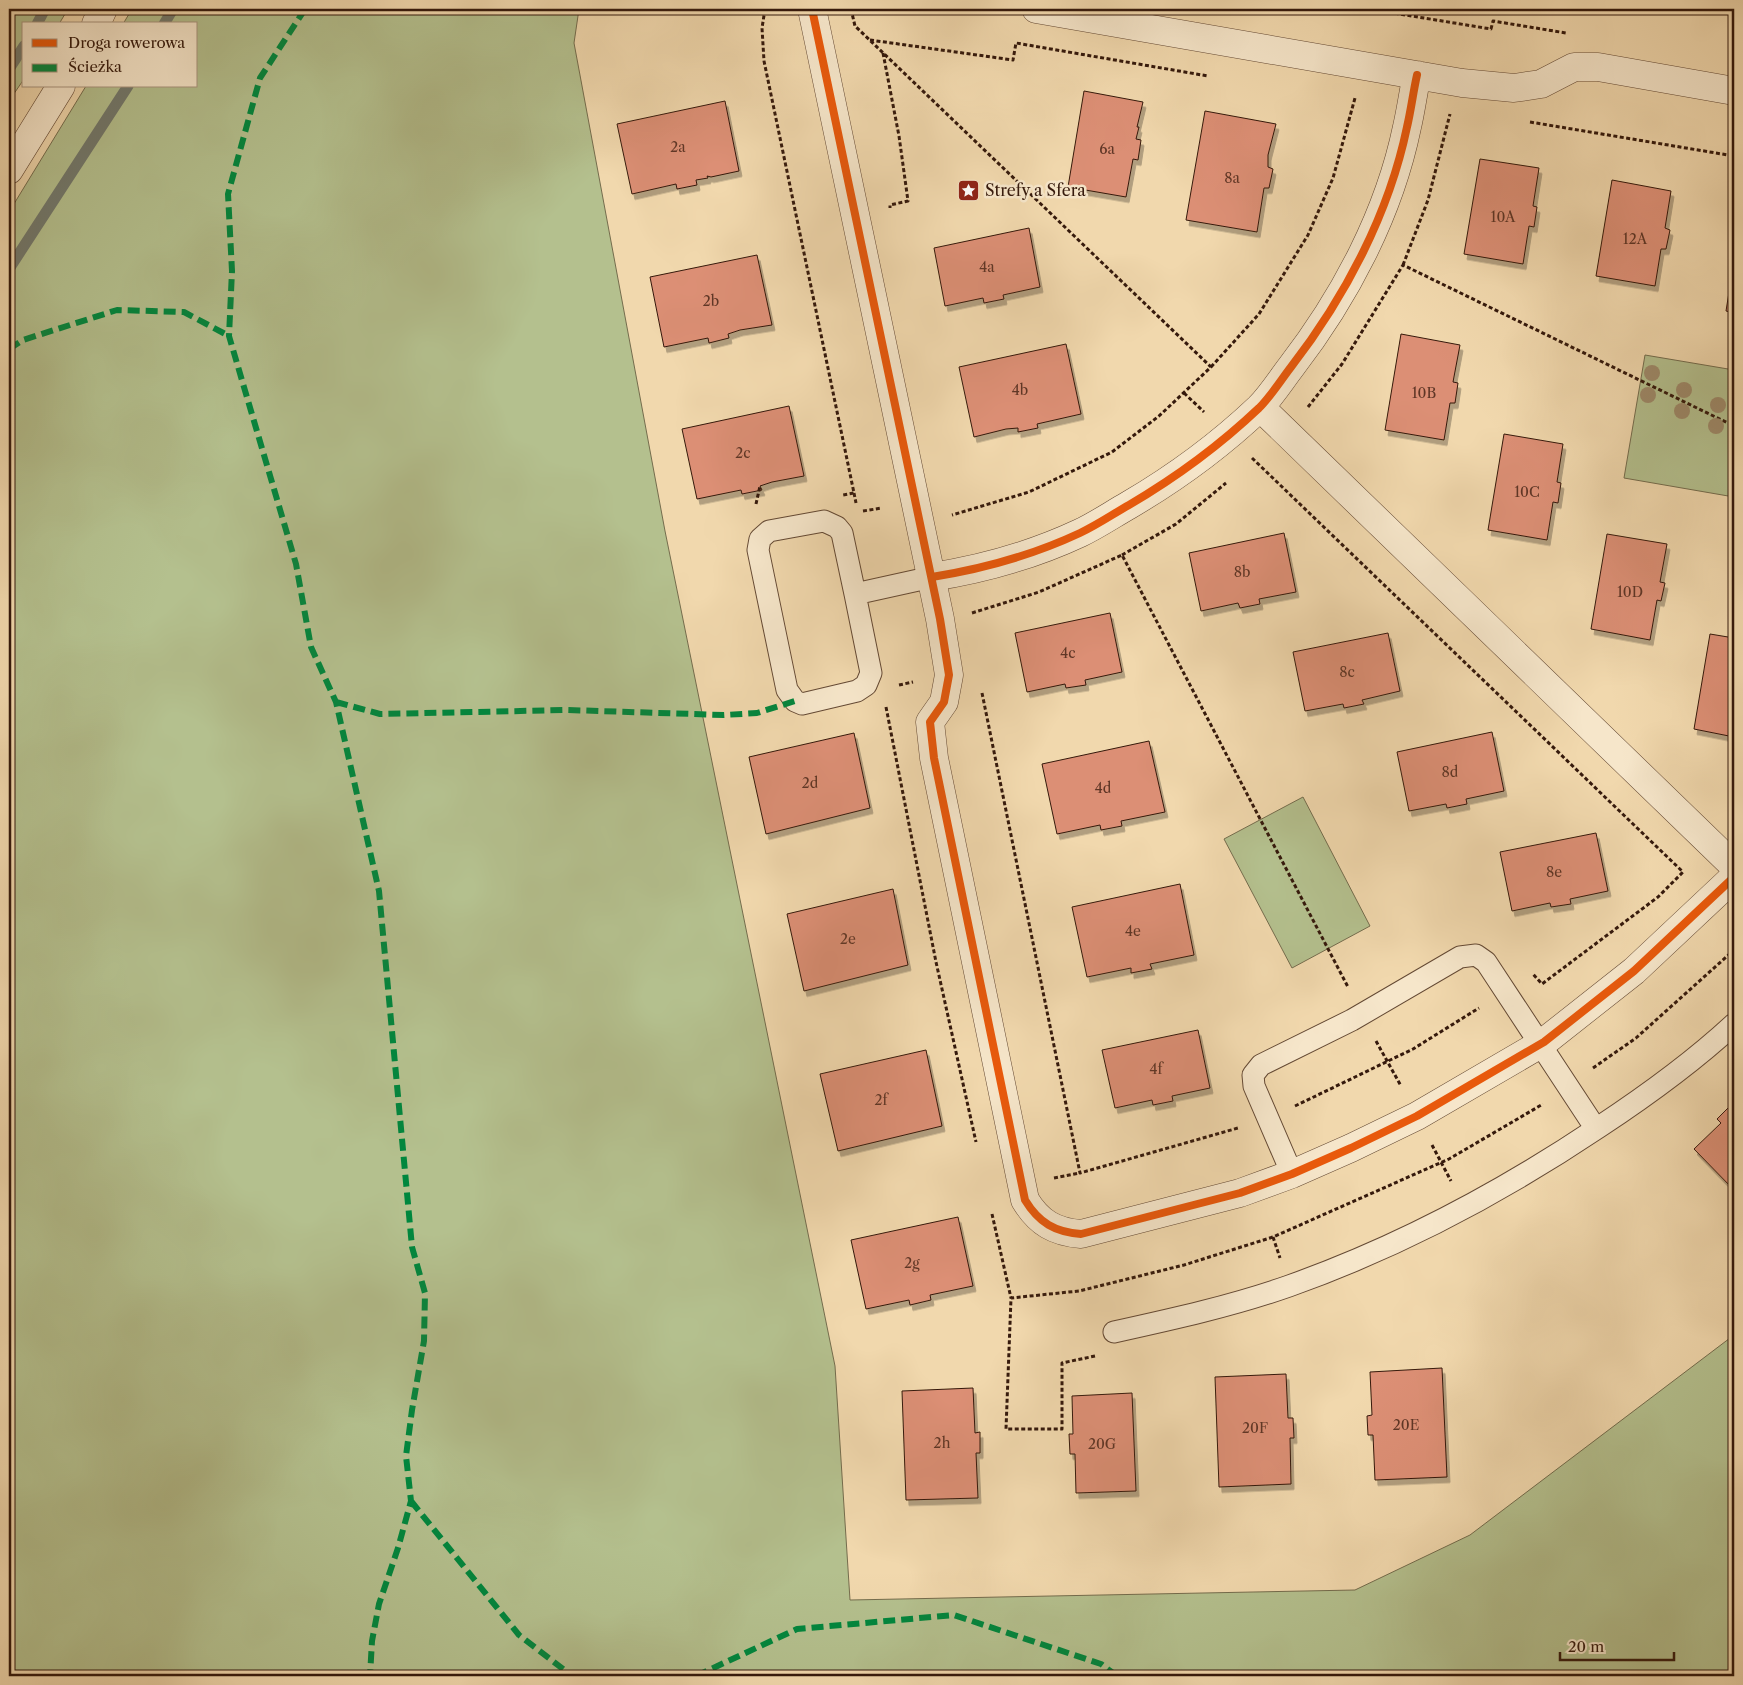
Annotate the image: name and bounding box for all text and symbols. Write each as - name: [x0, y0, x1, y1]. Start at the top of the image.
- legend: [22, 22, 198, 88]
- text: Droga rowerowa: [68, 33, 185, 52]
- text: Ścieżka: [68, 57, 122, 76]
- house number: 2a: [670, 138, 686, 156]
- house number: 6a: [1099, 140, 1115, 158]
- house number: 8a: [1224, 169, 1240, 187]
- place icon: Strefy a Sfera: [957, 178, 981, 202]
- place label: Strefy a Sfera: [985, 180, 1086, 200]
- house number: 10A: [1491, 208, 1516, 226]
- house number: 12A: [1623, 230, 1648, 248]
- house number: 4a: [979, 258, 995, 276]
- house number: 2b: [703, 292, 719, 310]
- house number: 4b: [1012, 381, 1028, 399]
- house number: 10B: [1412, 384, 1436, 402]
- house number: 2c: [735, 444, 751, 462]
- house number: 10C: [1514, 483, 1540, 501]
- house number: 8b: [1234, 563, 1250, 581]
- house number: 10D: [1617, 583, 1643, 601]
- house number: 4c: [1060, 644, 1076, 662]
- house number: 8c: [1339, 663, 1355, 681]
- house number: 8d: [1442, 763, 1459, 781]
- house number: 2d: [802, 774, 819, 792]
- house number: 4d: [1095, 779, 1112, 797]
- house number: 8e: [1546, 863, 1562, 881]
- house number: 4e: [1125, 922, 1141, 940]
- house number: 2e: [840, 930, 856, 948]
- house number: 4f: [1149, 1060, 1165, 1078]
- house number: 2f: [874, 1091, 890, 1109]
- house number: 2g: [904, 1254, 920, 1272]
- house number: 20E: [1393, 1416, 1419, 1434]
- house number: 20F: [1242, 1419, 1268, 1437]
- house number: 2h: [934, 1434, 951, 1452]
- house number: 20G: [1088, 1435, 1116, 1453]
- scale bar: [1560, 1630, 1674, 1662]
- text: 20 m: [1568, 1637, 1604, 1656]

